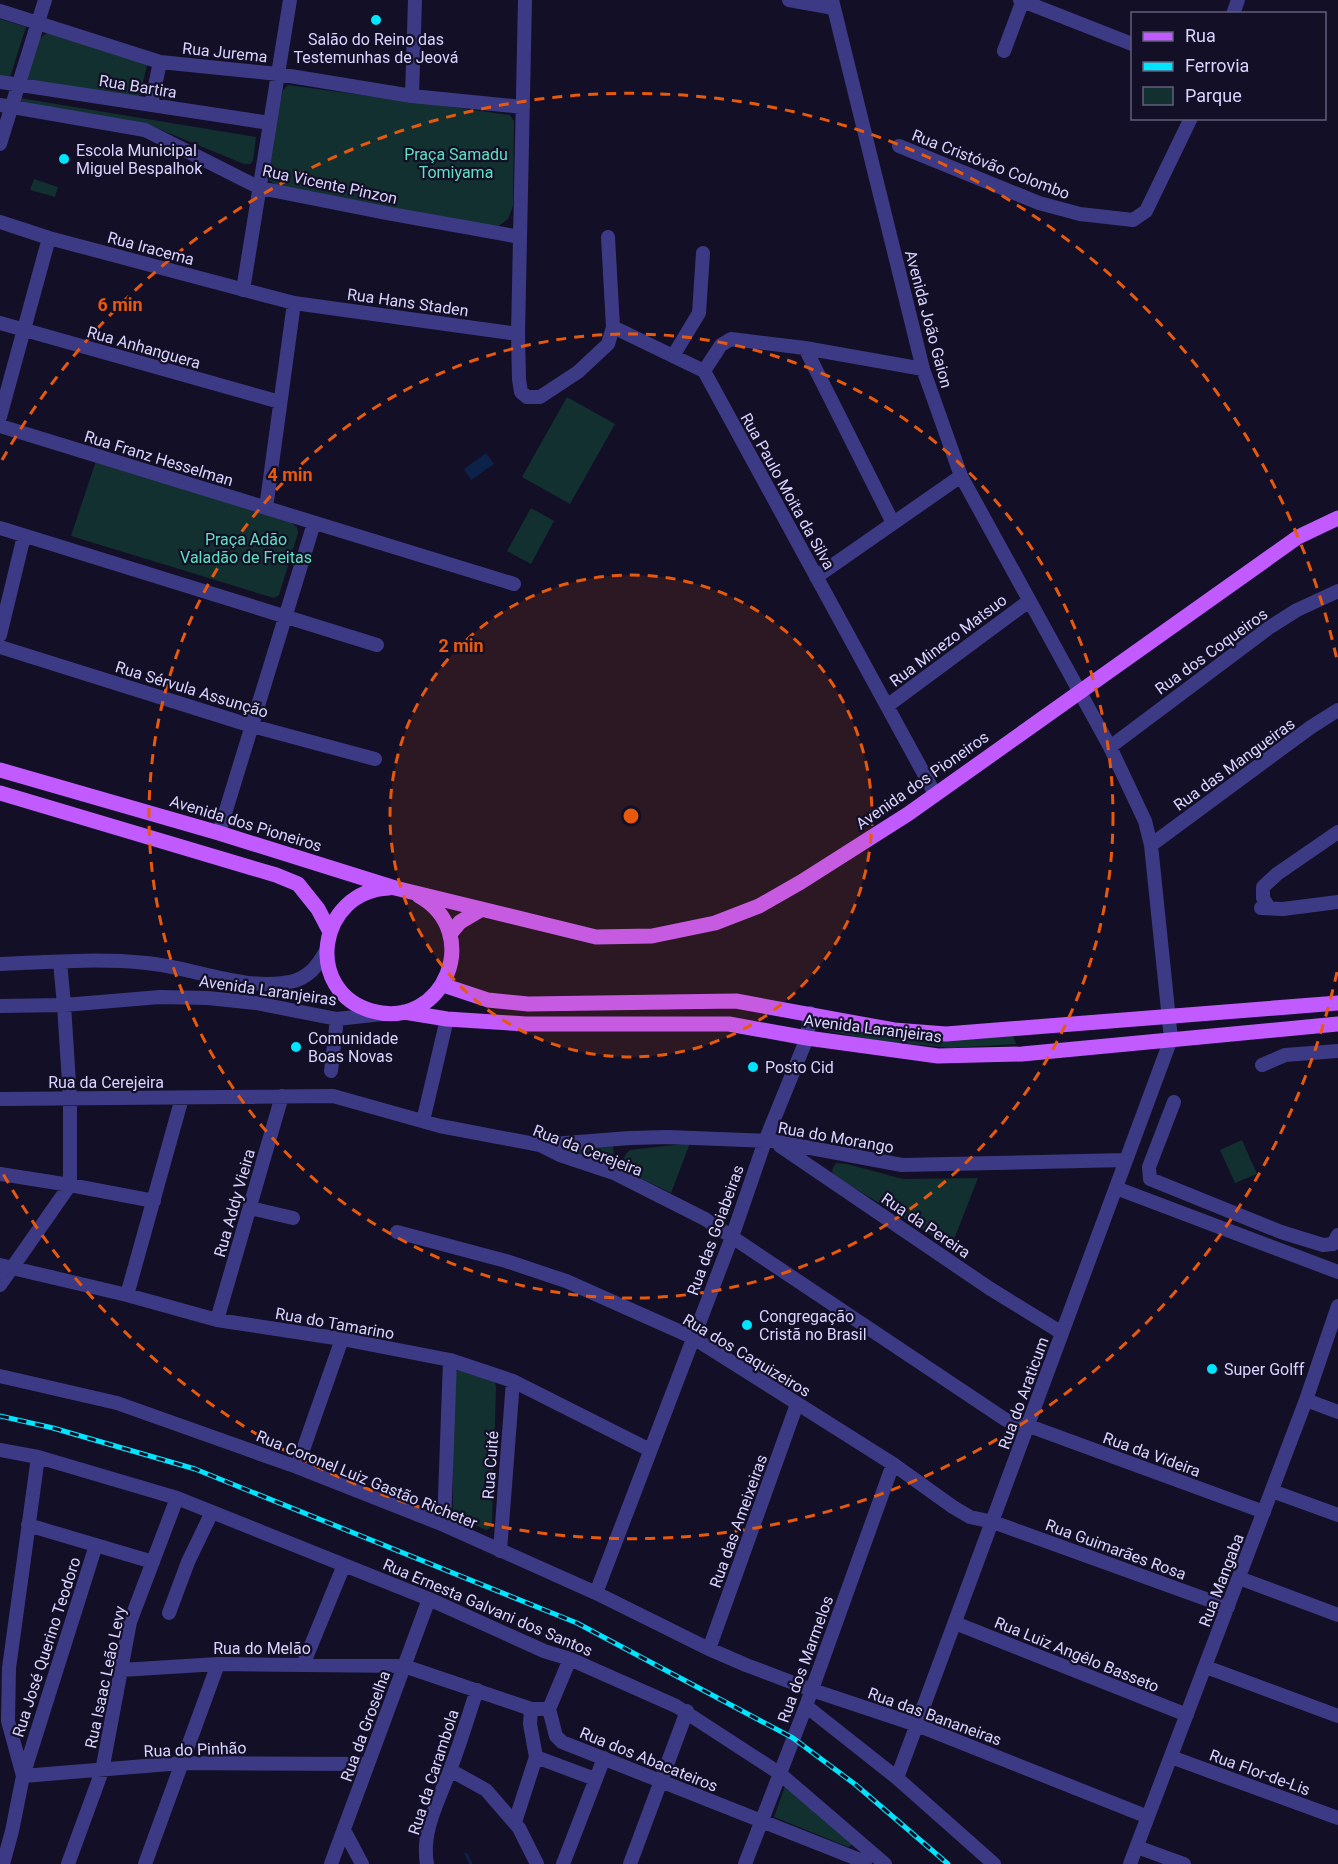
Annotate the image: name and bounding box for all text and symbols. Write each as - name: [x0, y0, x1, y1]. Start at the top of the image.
- legend: [1131, 12, 1326, 120]
- marker: Salão do Reino das Testemunhas de Jeová: [369, 13, 383, 27]
- text: Rua: [1185, 25, 1216, 46]
- place label: Salão do Reino das Testemunhas de Jeová: [294, 30, 458, 67]
- street label: Rua Jurema: [181, 39, 268, 66]
- text: Ferrovia: [1185, 55, 1249, 76]
- street label: Rua Bartira: [98, 71, 178, 102]
- text: Parque: [1185, 85, 1242, 106]
- street label: Rua Cristóvão Colombo: [909, 126, 1072, 203]
- place label: Escola Municipal Miguel Bespalhok: [76, 141, 203, 178]
- park label: Praça Samadu Tomiyama: [404, 145, 508, 182]
- marker: Escola Municipal Miguel Bespalhok: [57, 152, 71, 166]
- street label: Rua Vicente Pinzon: [261, 161, 399, 208]
- street label: Rua Iracema: [105, 228, 196, 269]
- street label: Avenida João Gaion: [901, 248, 956, 390]
- street label: Rua Hans Staden: [346, 285, 470, 320]
- text: 6 min: [97, 294, 143, 315]
- street label: Rua Anhanguera: [85, 322, 203, 373]
- street label: Rua Paulo Moita da Silva: [737, 410, 839, 573]
- street label: Rua Franz Hesselman: [82, 427, 236, 490]
- text: 4 min: [267, 464, 313, 485]
- park label: Praça Adão Valadão de Freitas: [180, 530, 312, 567]
- street label: Rua Minezo Matsuo: [886, 590, 1011, 691]
- street label: Rua dos Coqueiros: [1151, 604, 1271, 699]
- text: 2 min: [438, 635, 484, 656]
- street label: Rua Sérvula Assunção: [113, 657, 271, 722]
- street label: Rua das Mangueiras: [1170, 714, 1299, 815]
- street label: Avenida dos Pioneiros: [852, 727, 992, 833]
- street label: Avenida dos Pioneiros: [168, 791, 324, 856]
- centre of rings: [621, 806, 641, 826]
- street label: Avenida Laranjeiras: [198, 971, 338, 1010]
- street label: Avenida Laranjeiras: [803, 1011, 943, 1046]
- place label: Comunidade Boas Novas: [308, 1029, 398, 1066]
- marker: Comunidade Boas Novas: [289, 1040, 303, 1054]
- place label: Posto Cid: [765, 1058, 834, 1077]
- marker: Posto Cid: [746, 1060, 760, 1074]
- street label: Rua da Cerejeira: [48, 1073, 164, 1092]
- street label: Rua do Morango: [776, 1118, 895, 1157]
- street label: Rua da Cerejeira: [530, 1121, 645, 1180]
- street label: Rua Addy Vieira: [210, 1147, 259, 1259]
- street label: Rua das Goiabeiras: [683, 1162, 748, 1298]
- street label: Rua da Pereira: [878, 1189, 974, 1262]
- street label: Rua do Tamarino: [274, 1304, 396, 1343]
- place label: Congregação Cristã no Brasil: [759, 1307, 867, 1344]
- street label: Rua dos Caquizeiros: [679, 1310, 814, 1401]
- marker: Congregação Cristã no Brasil: [740, 1318, 754, 1332]
- street label: Rua do Araticum: [994, 1334, 1053, 1452]
- place label: Super Golff: [1224, 1360, 1305, 1379]
- marker: Super Golff: [1205, 1362, 1219, 1376]
- street label: Rua Coronel Luiz Gastão Richeter: [253, 1426, 481, 1533]
- street label: Rua da Videira: [1100, 1428, 1203, 1481]
- street label: Rua Cuité: [479, 1430, 502, 1500]
- street label: Rua das Ameixeiras: [706, 1452, 771, 1590]
- street label: Rua Guimarães Rosa: [1043, 1515, 1189, 1584]
- street label: Rua Mangaba: [1195, 1531, 1248, 1629]
- street label: Rua José Querino Teodoro: [8, 1555, 85, 1740]
- street label: Rua Ernesta Galvani dos Santos: [380, 1555, 595, 1660]
- street label: Rua dos Marmelos: [774, 1593, 837, 1725]
- street label: Rua Isaac Leão Levy: [81, 1604, 130, 1750]
- street label: Rua Luiz Angêlo Basseto: [992, 1613, 1162, 1696]
- street label: Rua do Melão: [213, 1639, 311, 1658]
- street label: Rua da Groselha: [337, 1668, 394, 1784]
- street label: Rua das Bananeiras: [865, 1683, 1004, 1749]
- street label: Rua da Carambola: [404, 1707, 463, 1837]
- street label: Rua dos Abacateiros: [577, 1723, 721, 1796]
- street label: Rua do Pinhão: [143, 1738, 247, 1761]
- street label: Rua Flor-de-Lis: [1207, 1745, 1313, 1799]

